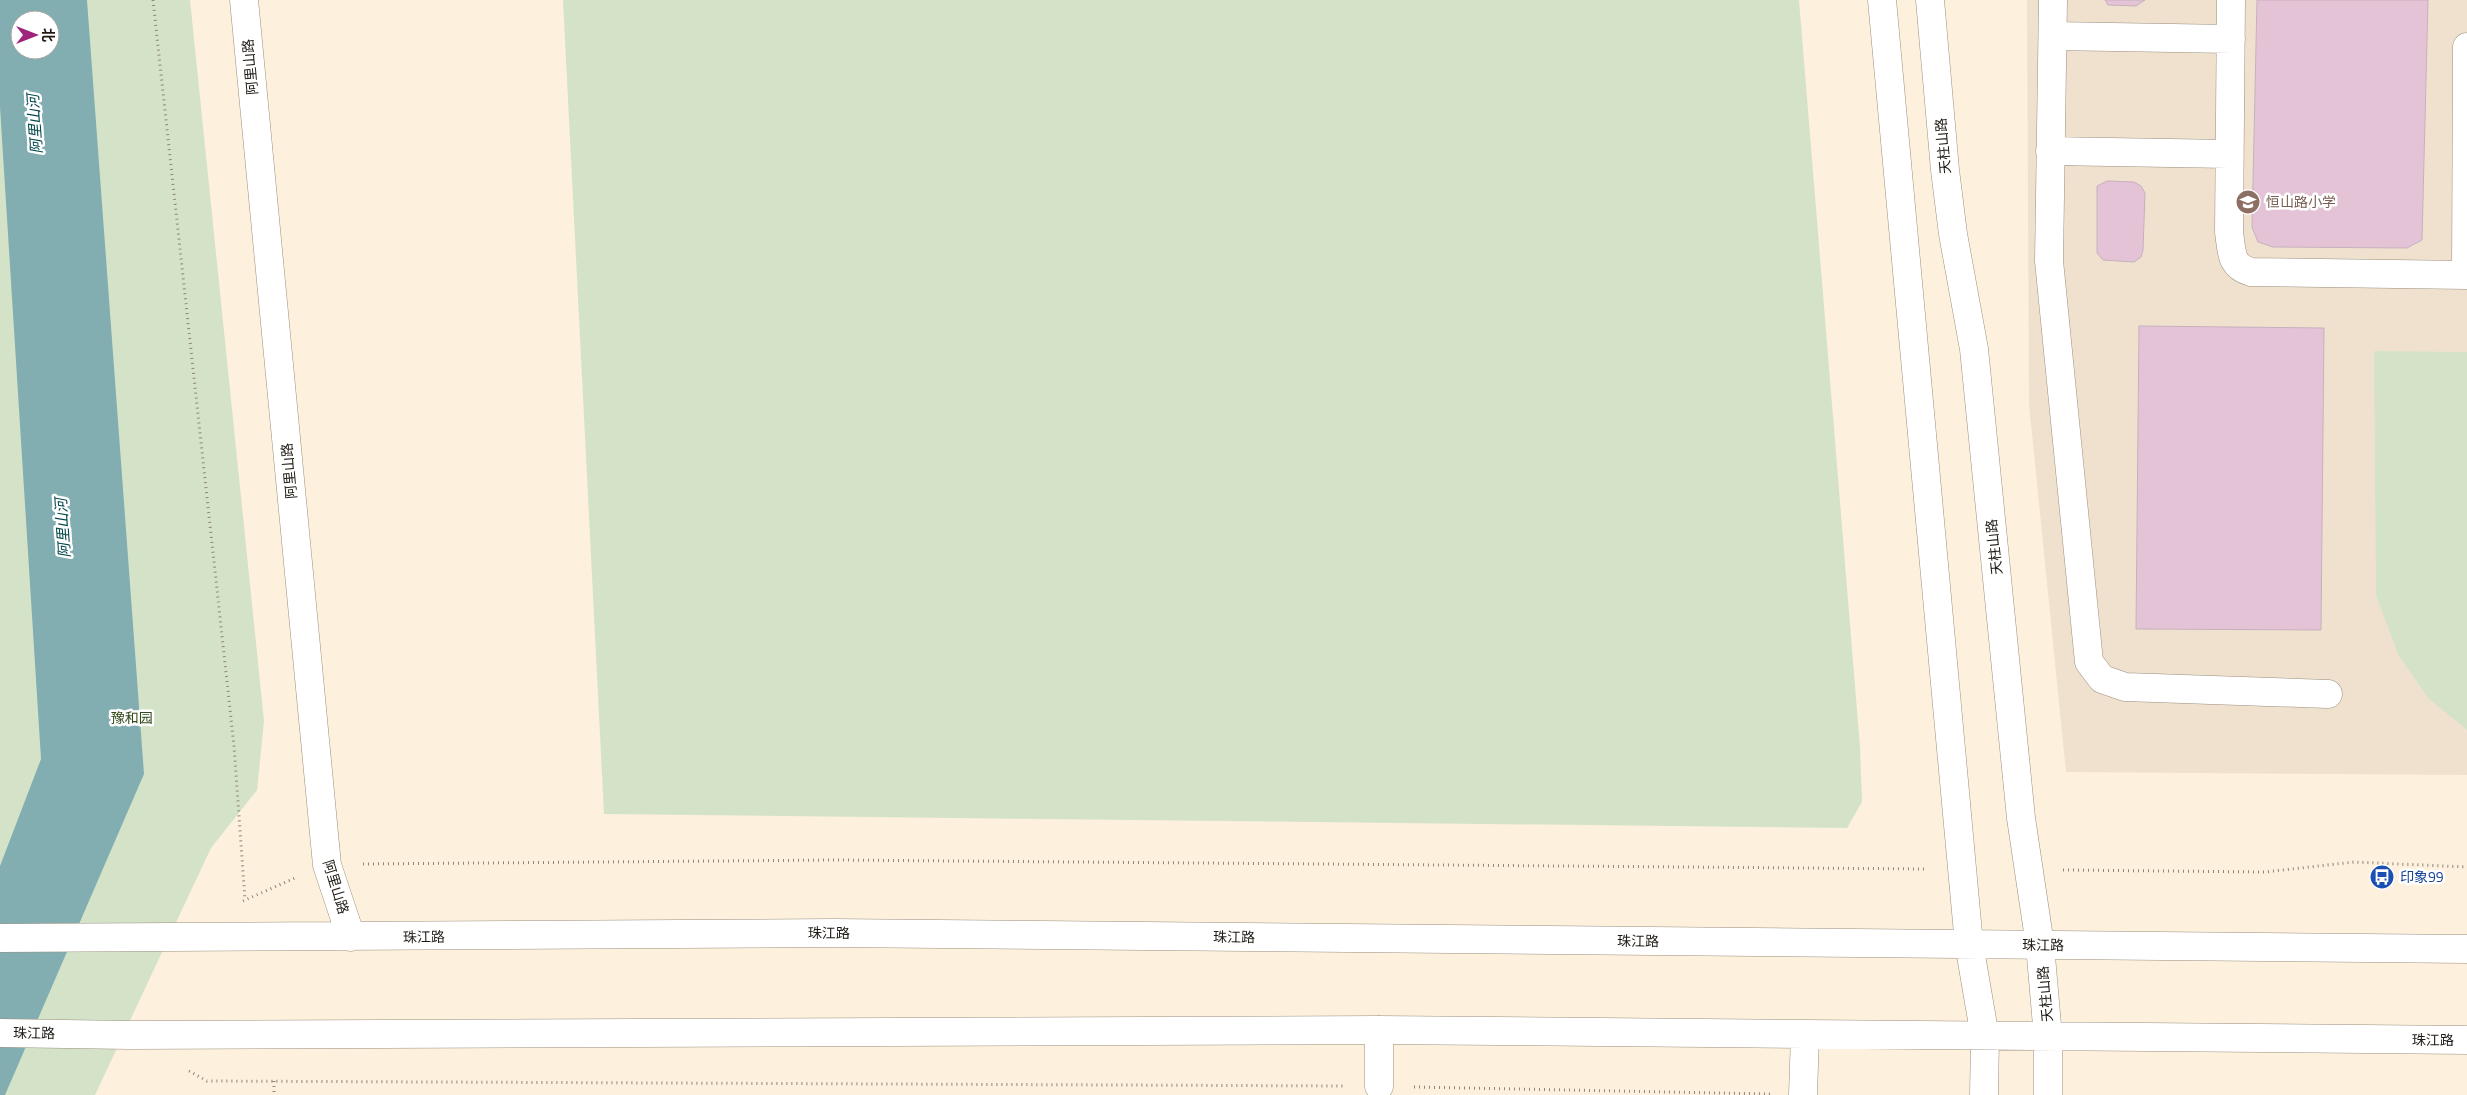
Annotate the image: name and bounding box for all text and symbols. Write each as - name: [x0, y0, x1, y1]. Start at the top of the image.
- north arrow: [10, 10, 60, 60]
- text: 北: [38, 28, 59, 42]
- street label: 阿里山路: [237, 38, 262, 96]
- water label: 阿里山河: [21, 90, 48, 155]
- street label: 天柱山路: [1930, 117, 1955, 175]
- school or university icon: 恒山路小学: [2235, 189, 2261, 215]
- place label: 恒山路小学: [2266, 191, 2336, 212]
- street label: 阿里山路: [276, 442, 301, 500]
- water label: 阿里山河: [49, 494, 76, 559]
- street label: 天柱山路: [1980, 518, 2007, 576]
- park label: 豫和园: [111, 707, 153, 728]
- street label: 阿里山路: [318, 857, 355, 917]
- bus stop icon: 印象99: [2369, 864, 2395, 890]
- place label: 印象99: [2400, 866, 2444, 887]
- street label: 珠江路: [808, 922, 850, 943]
- street label: 珠江路: [403, 926, 445, 947]
- street label: 珠江路: [1213, 926, 1255, 947]
- street label: 珠江路: [1617, 930, 1659, 951]
- street label: 珠江路: [2022, 934, 2064, 955]
- street label: 天柱山路: [2032, 965, 2057, 1023]
- street label: 珠江路: [13, 1022, 55, 1043]
- street label: 珠江路: [2412, 1029, 2454, 1050]

